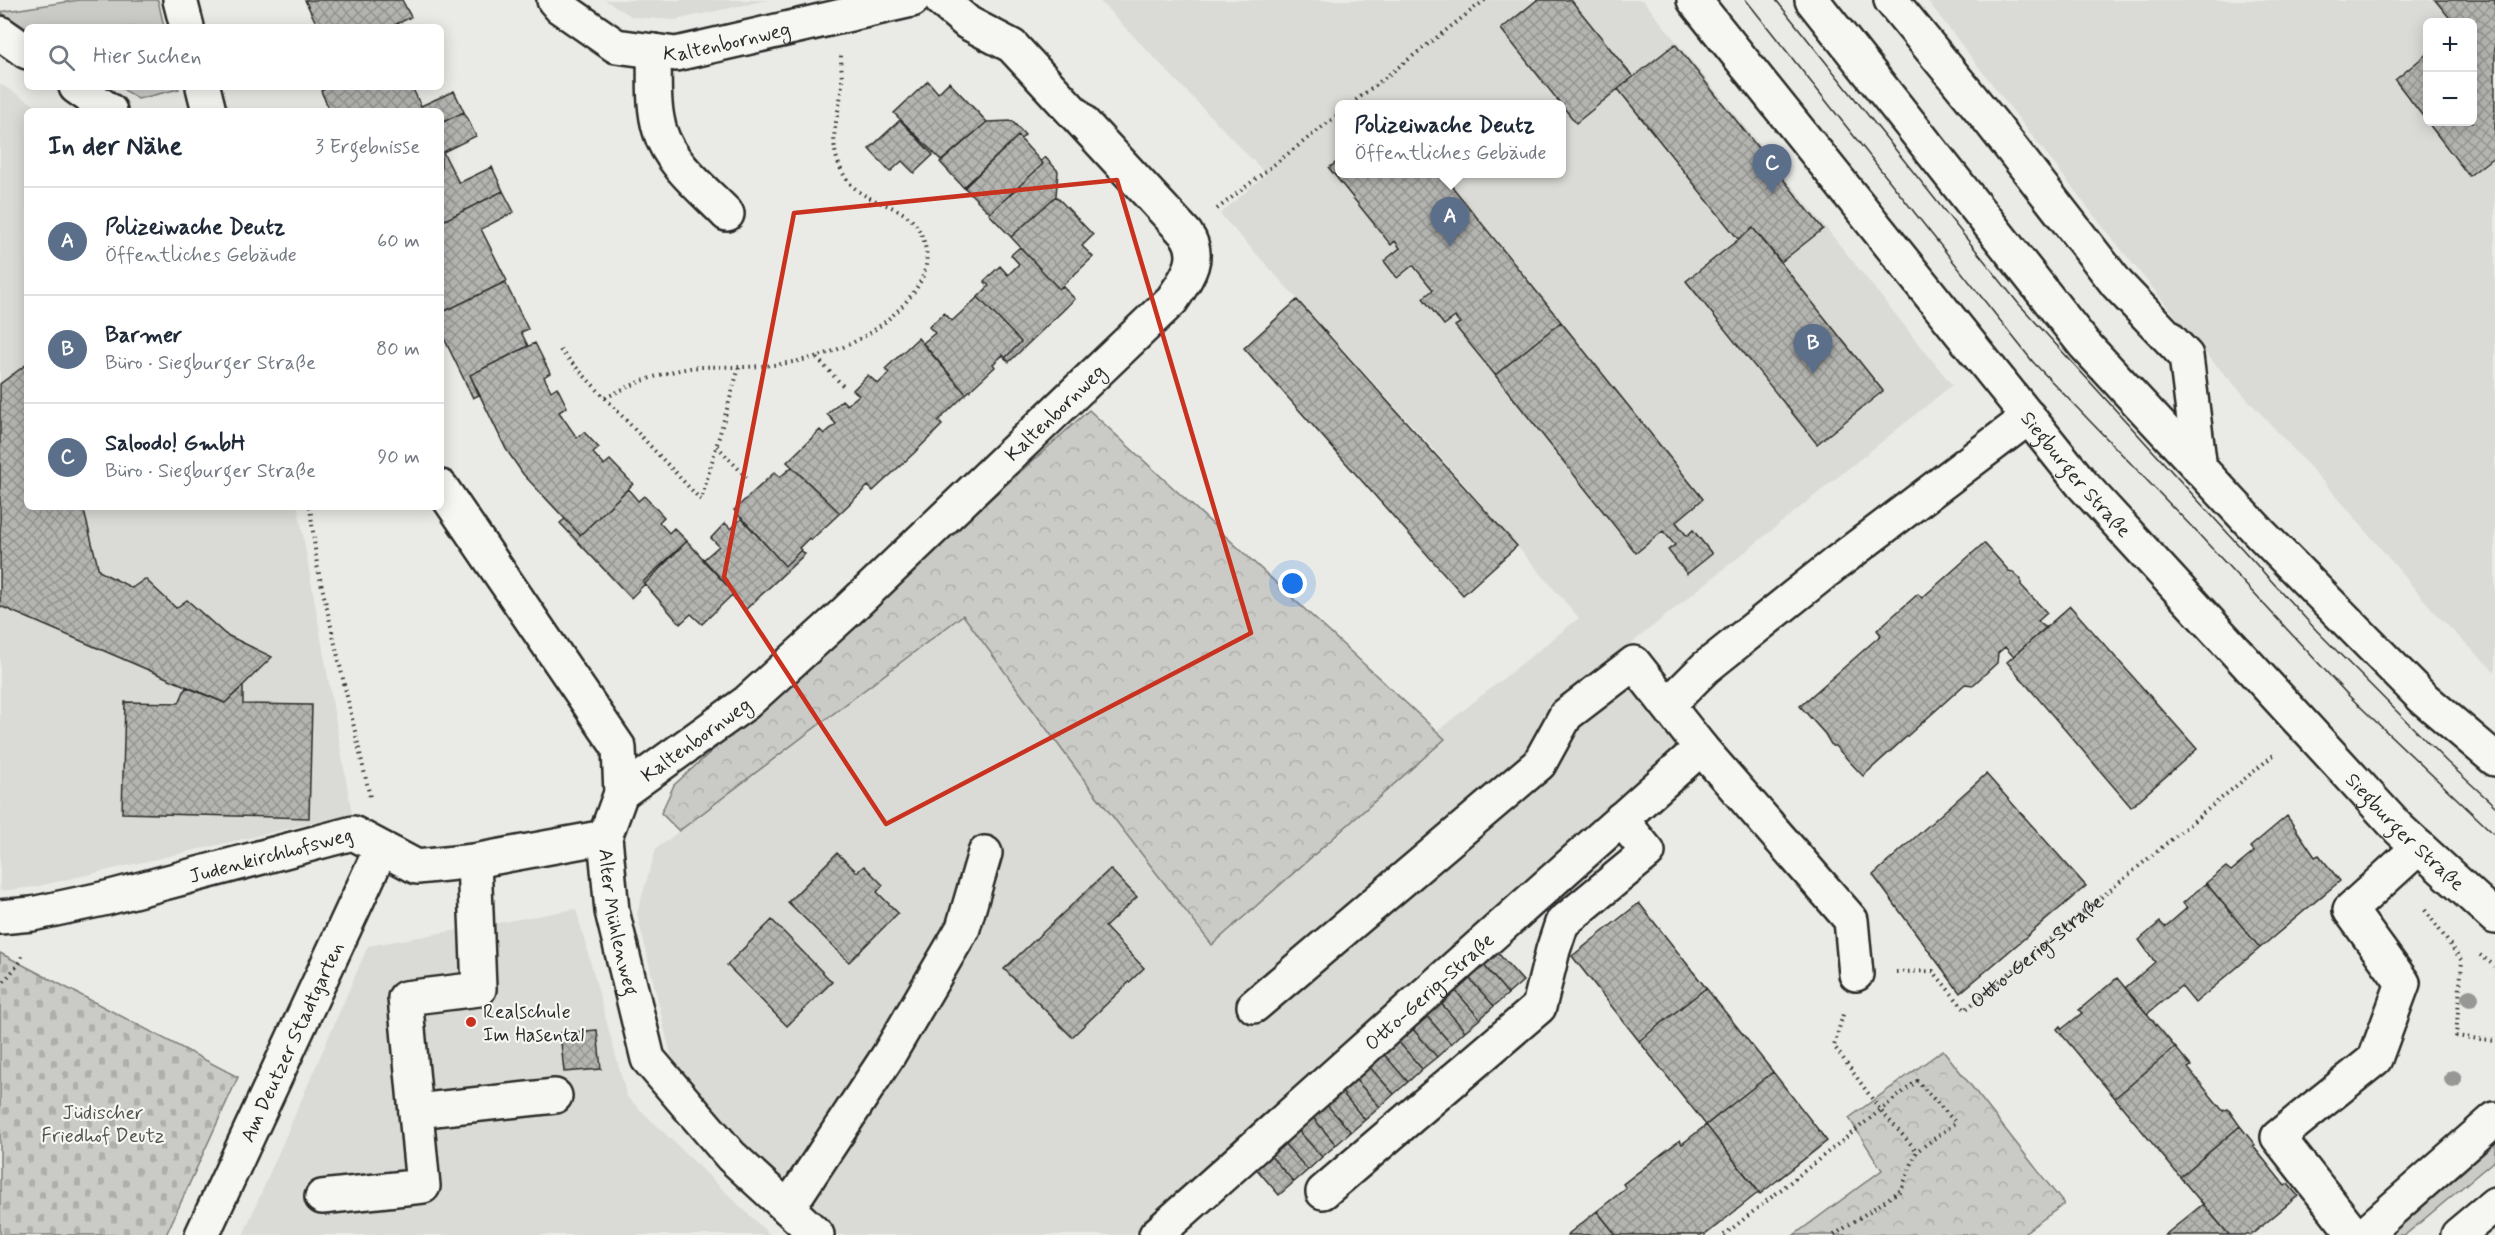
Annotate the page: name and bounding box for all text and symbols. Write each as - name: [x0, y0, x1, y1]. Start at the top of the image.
- street label: Kaltenbornweg: [661, 16, 793, 69]
- map controls: [2423, 18, 2477, 126]
- button: +: [2423, 18, 2477, 72]
- search box: [24, 24, 444, 90]
- icon: search: [45, 41, 78, 74]
- text: Hier suchen: [93, 43, 202, 71]
- button: −: [2423, 72, 2477, 126]
- popup: [1335, 100, 1566, 178]
- text: Polizeiwache Deutz: [1355, 112, 1535, 140]
- text: In der Nähe: [48, 130, 182, 164]
- text: 3 Ergebnisse: [315, 134, 420, 161]
- text: Öffentliches Gebäude: [1355, 140, 1546, 167]
- pin: C: [1752, 144, 1792, 194]
- pin: A: [1430, 198, 1470, 247]
- text: Polizeiwache Deutz: [105, 214, 285, 242]
- text: A: [61, 228, 74, 255]
- text: 60 m: [377, 228, 420, 255]
- text: Öffentliches Gebäude: [105, 242, 297, 269]
- text: Barmer: [105, 322, 182, 350]
- pin: B: [1794, 324, 1832, 374]
- text: B: [61, 336, 74, 363]
- text: 80 m: [376, 336, 420, 363]
- text: Büro · Siegburger Straße: [105, 350, 316, 377]
- street label: Kaltenbornweg: [1000, 359, 1112, 468]
- street label: Siegburger Straße: [2014, 406, 2137, 544]
- text: Saloodo! GmbH: [105, 430, 245, 458]
- text: C: [60, 444, 75, 471]
- text: 90 m: [377, 444, 420, 471]
- text: Büro · Siegburger Straße: [105, 458, 316, 485]
- your location: [1278, 569, 1307, 598]
- street label: Kaltenbornweg: [636, 692, 758, 789]
- street label: Siegburger Straße: [2339, 767, 2470, 898]
- street label: Judenkirchhofsweg: [186, 822, 356, 891]
- street label: Alter Mühlenweg: [591, 848, 644, 999]
- street label: Otto-Gerig-Straße: [1965, 889, 2110, 1015]
- street label: Otto-Gerig-Straße: [1359, 927, 1501, 1057]
- street label: Am Deutzer Stadtgarten: [235, 938, 351, 1147]
- place label: Realschule Im Hasental: [483, 999, 584, 1049]
- marker: Realschule Im Hasental: [464, 1015, 478, 1029]
- park label: Jüdischer Friedhof Deutz: [41, 1100, 165, 1150]

